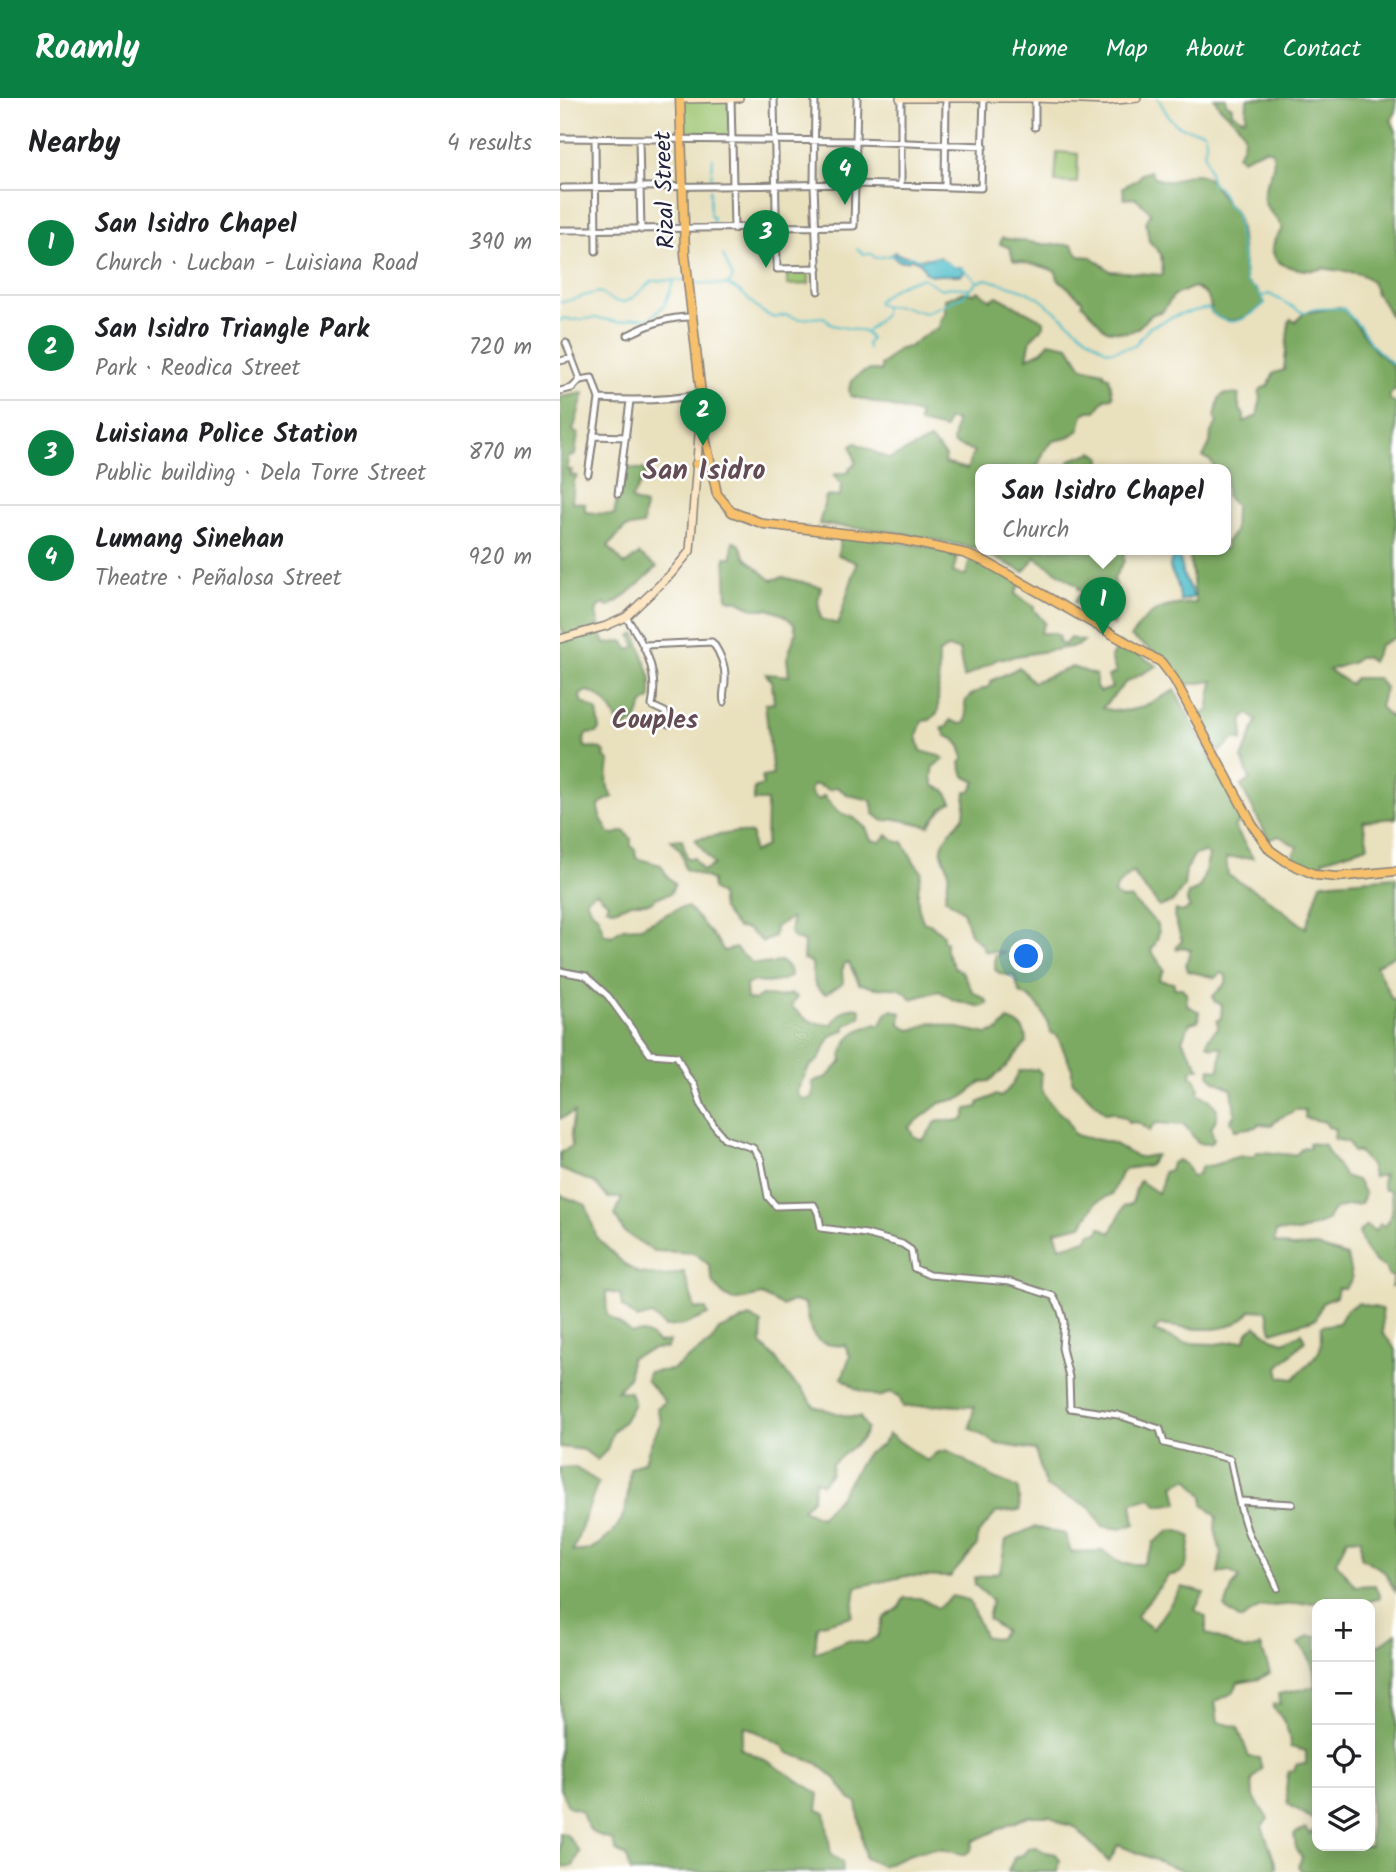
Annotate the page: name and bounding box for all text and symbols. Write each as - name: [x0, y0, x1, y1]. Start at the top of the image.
- text: Roamly: [35, 23, 140, 76]
- text: Home: [1011, 30, 1068, 69]
- text: Map: [1106, 30, 1148, 69]
- text: About: [1186, 30, 1244, 69]
- text: Contact: [1282, 30, 1361, 69]
- text: Nearby: [28, 120, 120, 168]
- text: 4 results: [447, 126, 532, 162]
- street label: Rizal Street: [644, 130, 687, 250]
- pin: 4: [822, 147, 868, 205]
- text: San Isidro Chapel: [95, 204, 297, 246]
- pin: 3: [743, 210, 789, 268]
- text: 1: [48, 225, 54, 261]
- text: 390 m: [469, 225, 532, 261]
- text: Church · Lucban - Luisiana Road: [95, 246, 418, 282]
- text: San Isidro Triangle Park: [95, 309, 369, 351]
- text: 2: [44, 330, 58, 366]
- text: 720 m: [469, 330, 532, 366]
- text: Park · Reodica Street: [95, 351, 300, 387]
- pin: 2: [680, 388, 726, 446]
- text: Luisiana Police Station: [95, 414, 358, 456]
- text: 3: [45, 435, 57, 471]
- text: 870 m: [469, 435, 532, 471]
- district label: San Isidro: [642, 449, 766, 494]
- text: Public building · Dela Torre Street: [95, 456, 426, 492]
- popup: [975, 464, 1231, 555]
- text: San Isidro Chapel: [1002, 471, 1204, 513]
- text: Church: [1002, 513, 1069, 549]
- text: Lumang Sinehan: [95, 519, 284, 561]
- text: 4: [45, 540, 57, 576]
- text: 920 m: [468, 540, 532, 576]
- text: Theatre · Peñalosa Street: [95, 561, 342, 597]
- pin: 1: [1080, 577, 1126, 635]
- district label: Couples: [612, 700, 698, 742]
- your location: [1009, 939, 1043, 973]
- map controls: [1312, 1599, 1375, 1851]
- button: +: [1312, 1599, 1375, 1662]
- button: −: [1312, 1662, 1375, 1725]
- button: locate: [1312, 1725, 1375, 1788]
- button: layers: [1312, 1788, 1375, 1851]

